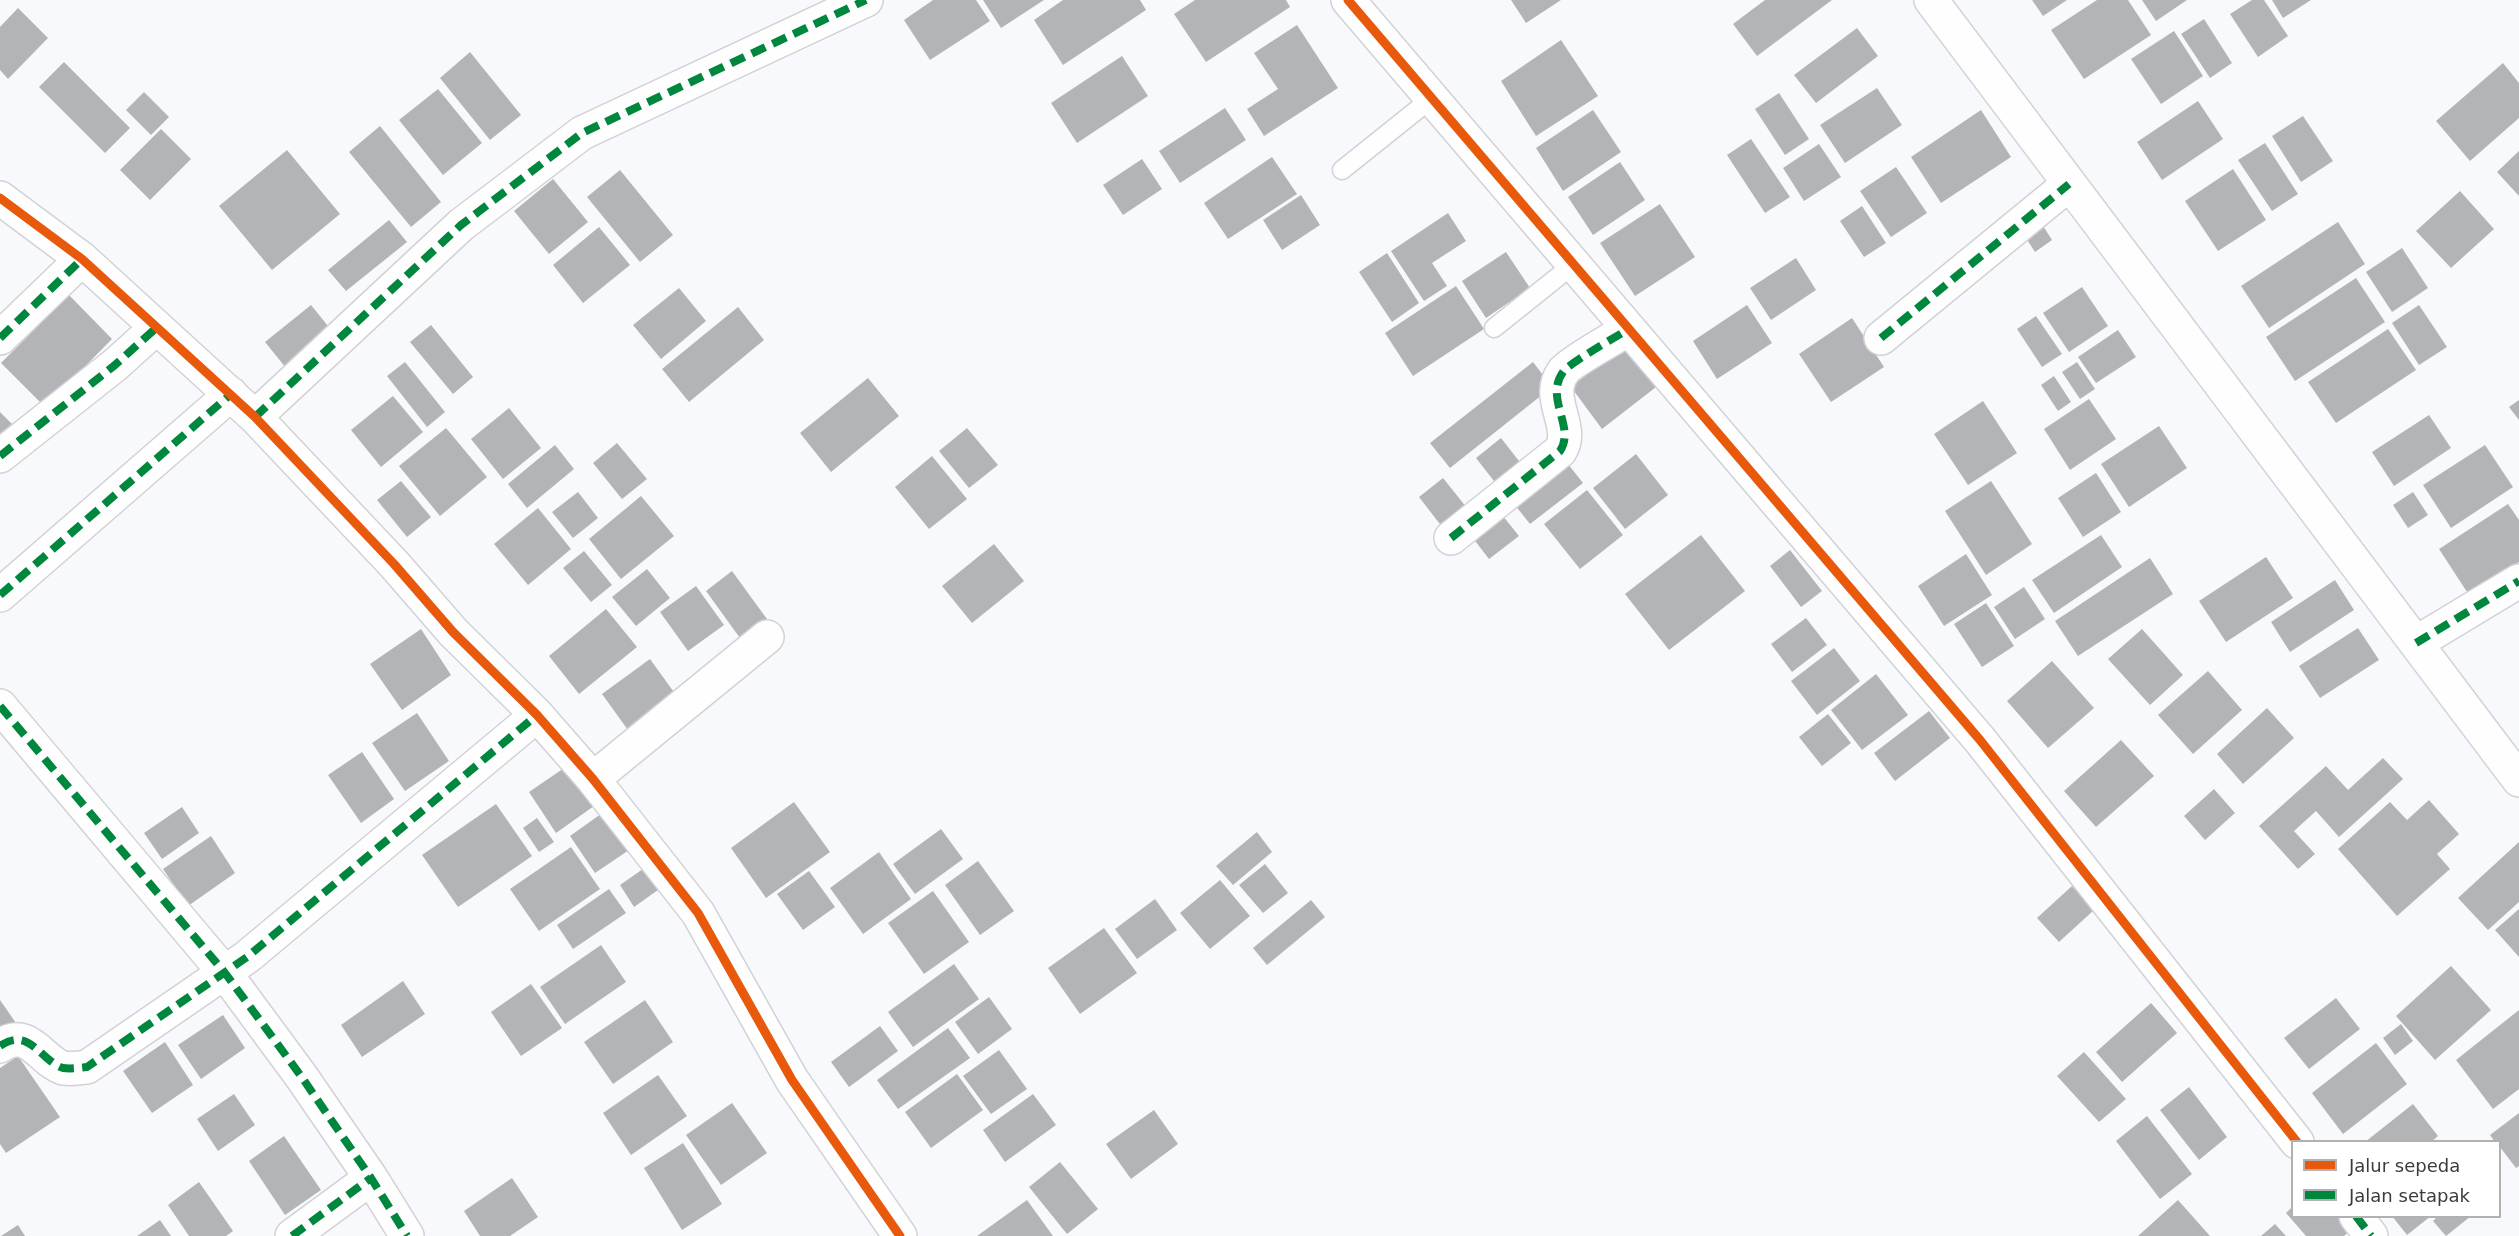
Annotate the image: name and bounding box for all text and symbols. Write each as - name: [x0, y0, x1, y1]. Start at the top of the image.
- legend: [2291, 1140, 2501, 1218]
- text: Jalur sepeda: [2349, 1155, 2460, 1176]
- text: Jalan setapak: [2349, 1185, 2470, 1206]

